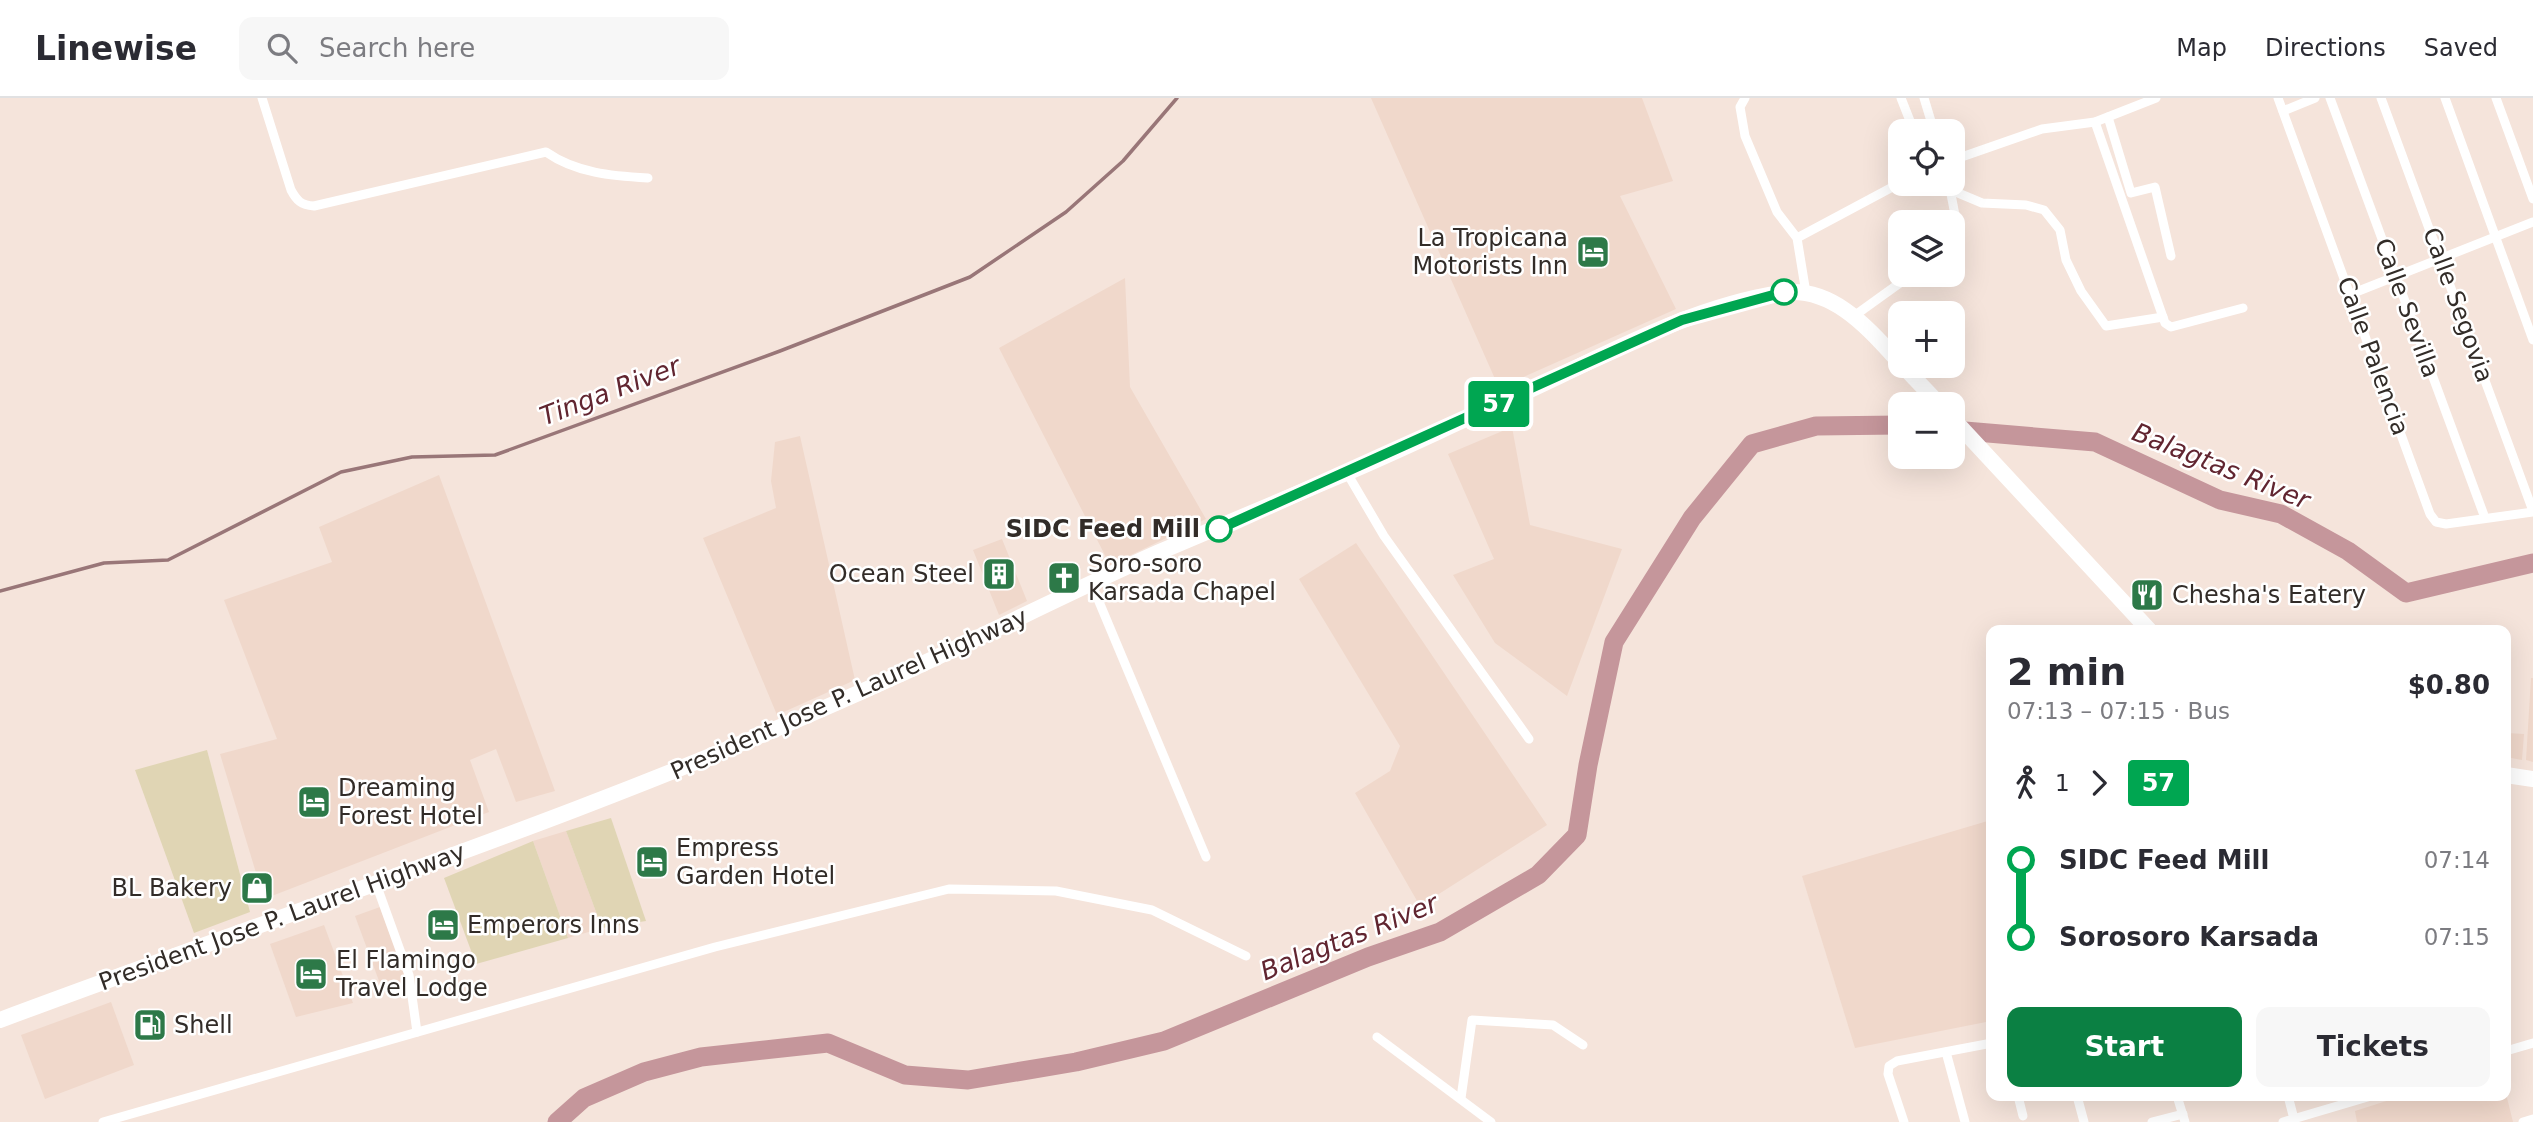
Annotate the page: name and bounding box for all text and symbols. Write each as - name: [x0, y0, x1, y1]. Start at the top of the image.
- search box: [239, 17, 729, 80]
- text: Linewise: [35, 29, 197, 68]
- icon: search: [263, 29, 301, 67]
- text: Search here: [319, 33, 475, 63]
- text: Map: [2176, 34, 2227, 62]
- text: Directions: [2265, 34, 2386, 62]
- text: Saved: [2424, 34, 2498, 62]
- map controls: [1888, 119, 1965, 469]
- button: locate: [1888, 119, 1965, 196]
- button: layers: [1888, 210, 1965, 287]
- place label: La Tropicana Motorists Inn: [1412, 224, 1568, 280]
- street label: Calle Segovia: [2417, 224, 2499, 386]
- hotel icon: La Tropicana Motorists Inn: [1574, 233, 1612, 271]
- street label: Calle Sevilla: [2369, 235, 2445, 381]
- street label: Calle Palencia: [2331, 273, 2415, 439]
- unlabelled marker: [1771, 279, 1797, 305]
- button: +: [1888, 301, 1965, 378]
- water label: Tinga River: [536, 350, 686, 431]
- line badge: 57: [1468, 381, 1530, 427]
- text: 57: [1482, 390, 1516, 418]
- button: −: [1888, 392, 1965, 469]
- water label: Balagtas River: [2128, 417, 2316, 516]
- place label: SIDC Feed Mill: [1006, 515, 1200, 543]
- marker: SIDC Feed Mill: [1206, 516, 1232, 542]
- place label: Soro-soro Karsada Chapel: [1088, 550, 1276, 606]
- building icon: Ocean Steel: [980, 555, 1018, 593]
- church icon: Soro-soro Karsada Chapel: [1045, 559, 1083, 597]
- place label: Ocean Steel: [829, 560, 974, 588]
- restaurant icon: Chesha's Eatery: [2128, 576, 2166, 614]
- place label: Chesha's Eatery: [2172, 581, 2366, 609]
- street label: President Jose P. Laurel Highway: [666, 602, 1032, 786]
- text: 2 min: [2007, 650, 2126, 694]
- text: $0.80: [2408, 670, 2490, 700]
- text: 07:13 – 07:15 · Bus: [2007, 698, 2230, 724]
- icon: walk: [2007, 764, 2045, 802]
- icon: forward: [2080, 764, 2118, 802]
- text: 57: [2142, 769, 2175, 797]
- text: 1: [2055, 770, 2070, 796]
- place label: Dreaming Forest Hotel: [338, 774, 483, 830]
- hotel icon: Dreaming Forest Hotel: [295, 783, 333, 821]
- place label: Empress Garden Hotel: [676, 834, 835, 890]
- street label: President Jose P. Laurel Highway: [95, 838, 469, 996]
- hotel icon: Empress Garden Hotel: [633, 843, 671, 881]
- text: SIDC Feed Mill: [2059, 845, 2269, 875]
- text: 07:14: [2424, 847, 2490, 873]
- shop icon: BL Bakery: [238, 869, 276, 907]
- place label: BL Bakery: [111, 874, 232, 902]
- water label: Balagtas River: [1256, 887, 1444, 986]
- hotel icon: Emperors Inns: [424, 906, 462, 944]
- place label: Emperors Inns: [467, 911, 640, 939]
- text: Sorosoro Karsada: [2059, 922, 2319, 952]
- text: 07:15: [2424, 924, 2490, 950]
- place label: El Flamingo Travel Lodge: [335, 946, 488, 1002]
- hotel icon: El Flamingo Travel Lodge: [292, 955, 330, 993]
- fuel station icon: Shell: [131, 1006, 169, 1044]
- button: Start: [2007, 1007, 2242, 1087]
- button: Tickets: [2256, 1007, 2490, 1087]
- place label: Shell: [174, 1011, 233, 1039]

